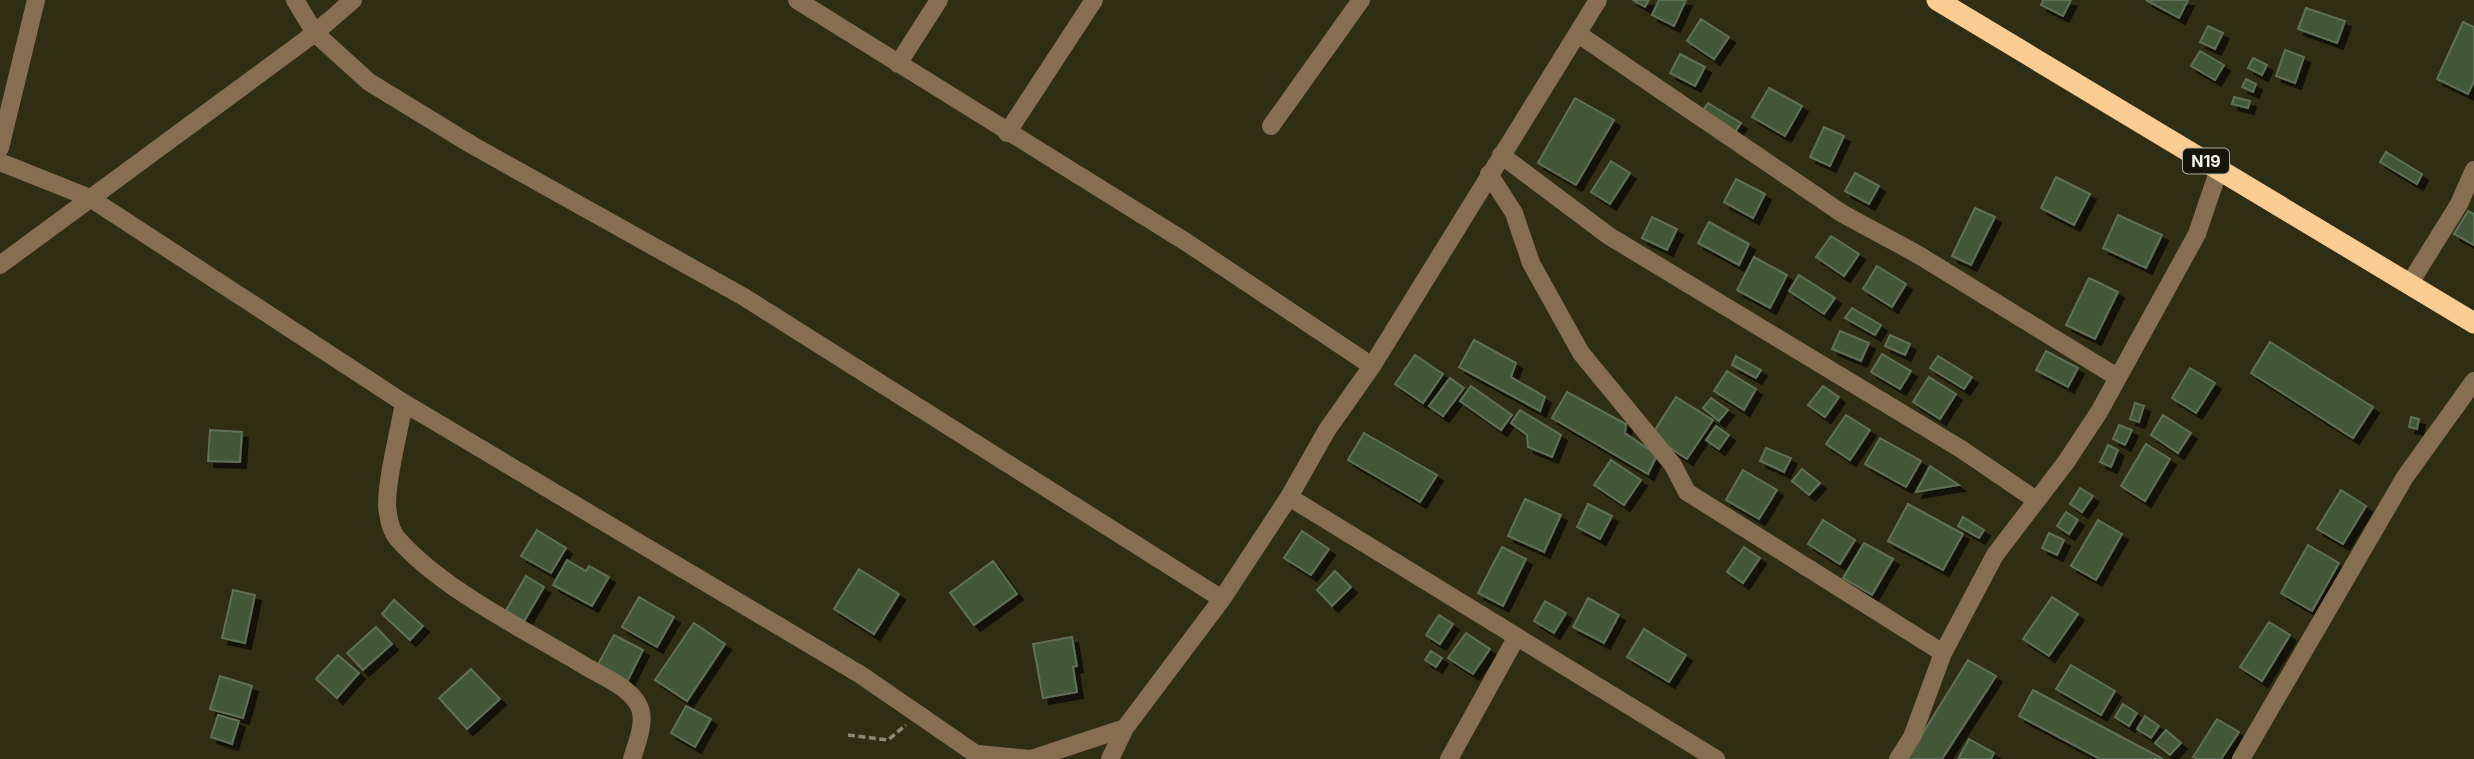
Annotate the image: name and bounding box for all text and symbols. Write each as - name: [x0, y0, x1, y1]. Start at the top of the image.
- road number: N19: [2183, 148, 2229, 174]

